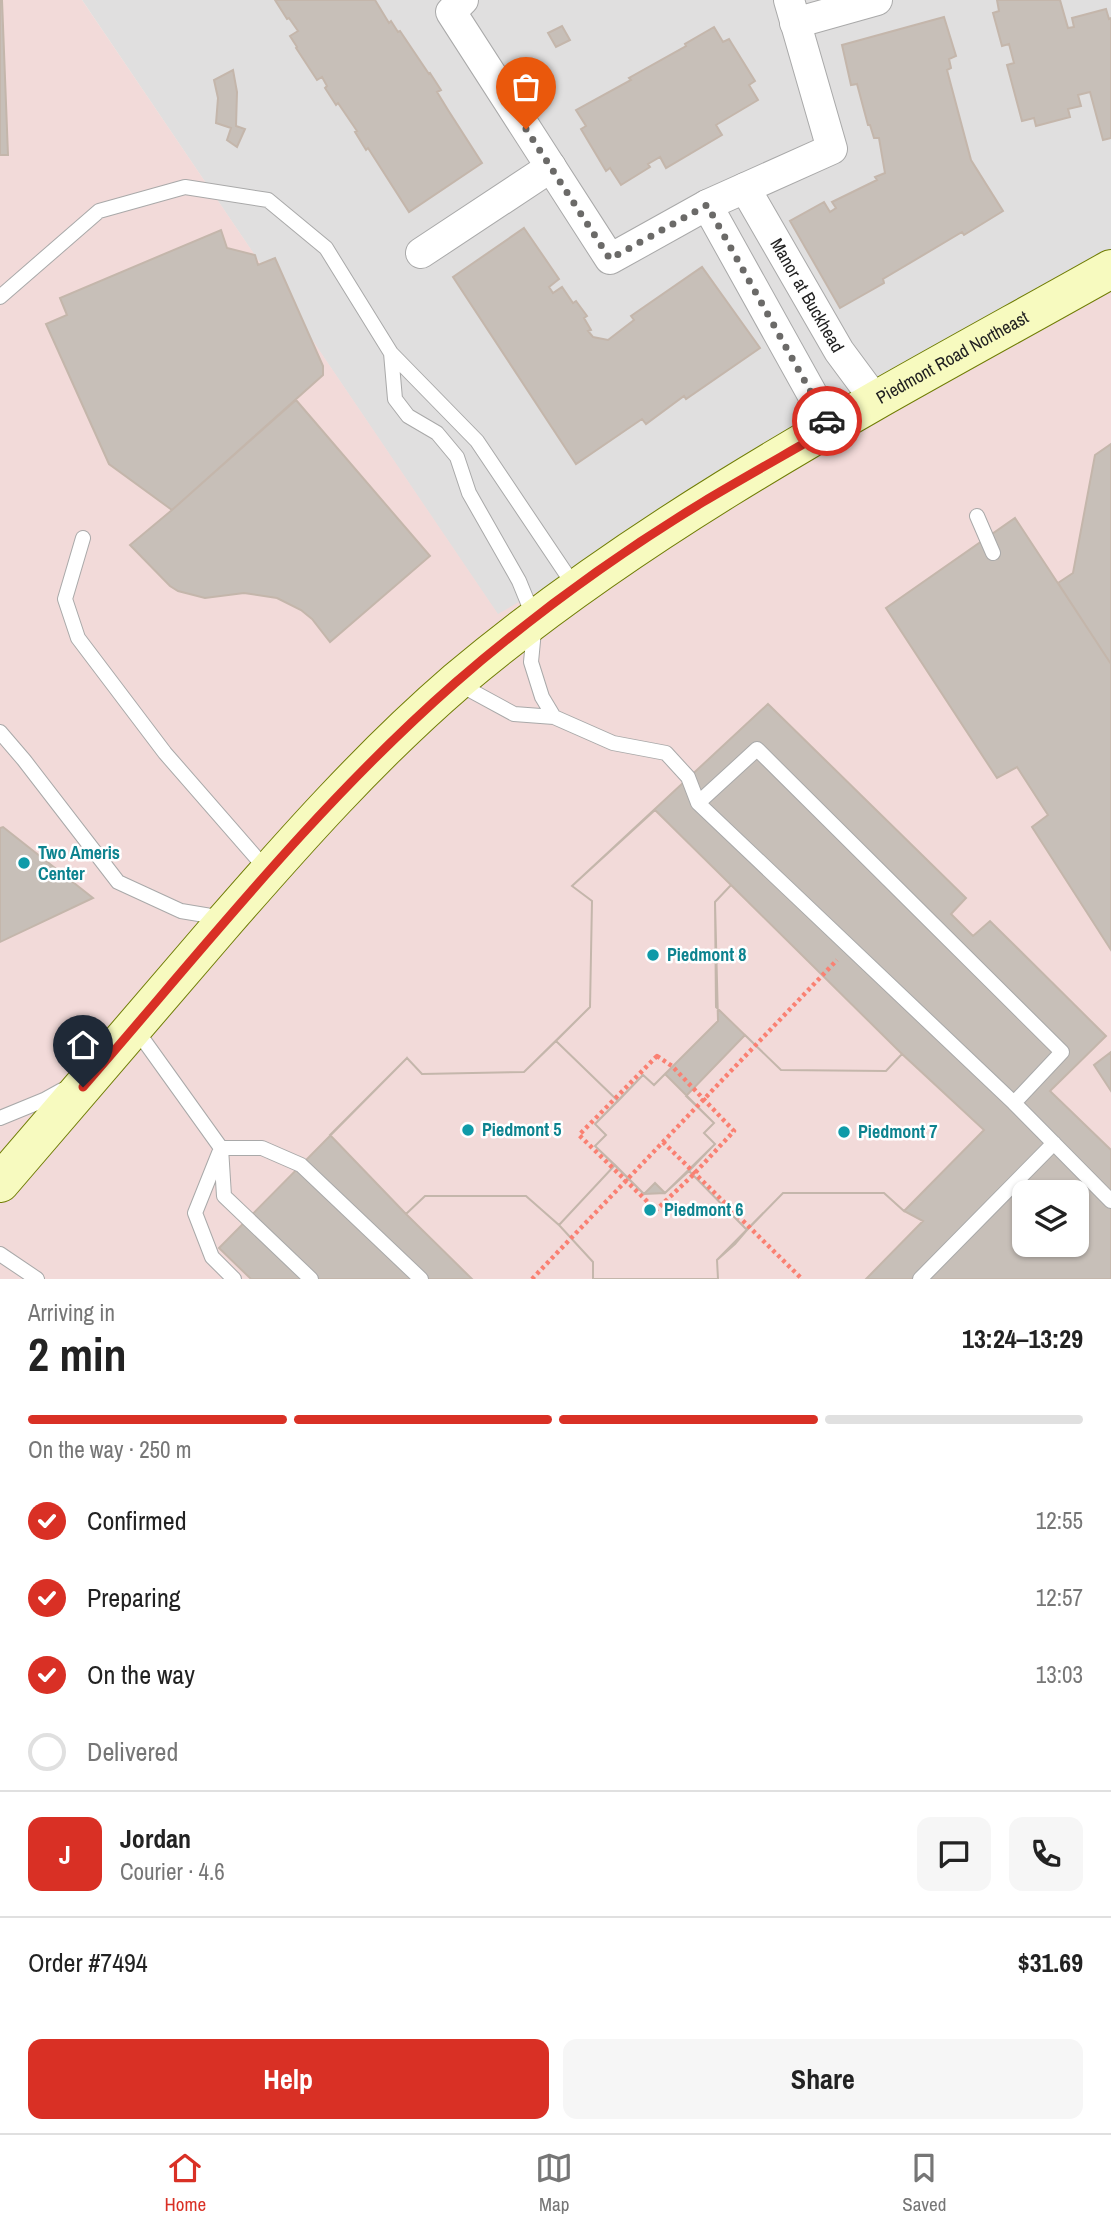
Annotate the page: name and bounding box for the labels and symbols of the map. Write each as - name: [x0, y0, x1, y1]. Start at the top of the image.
- pin: [496, 57, 556, 129]
- street label: Manor at Buckhead: [765, 233, 850, 357]
- street label: Piedmont Road Northeast: [871, 304, 1033, 410]
- courier: [792, 386, 862, 456]
- place label: Two Ameris Center: [38, 840, 120, 886]
- marker: Two Ameris Center: [16, 855, 32, 871]
- place label: Piedmont 8: [667, 942, 747, 967]
- marker: Piedmont 8: [645, 947, 661, 963]
- pin: [53, 1015, 113, 1087]
- place label: Piedmont 5: [482, 1117, 562, 1142]
- place label: Piedmont 7: [858, 1119, 938, 1144]
- marker: Piedmont 5: [460, 1122, 476, 1138]
- marker: Piedmont 7: [836, 1124, 852, 1140]
- place label: Piedmont 6: [664, 1197, 744, 1222]
- marker: Piedmont 6: [642, 1202, 658, 1218]

